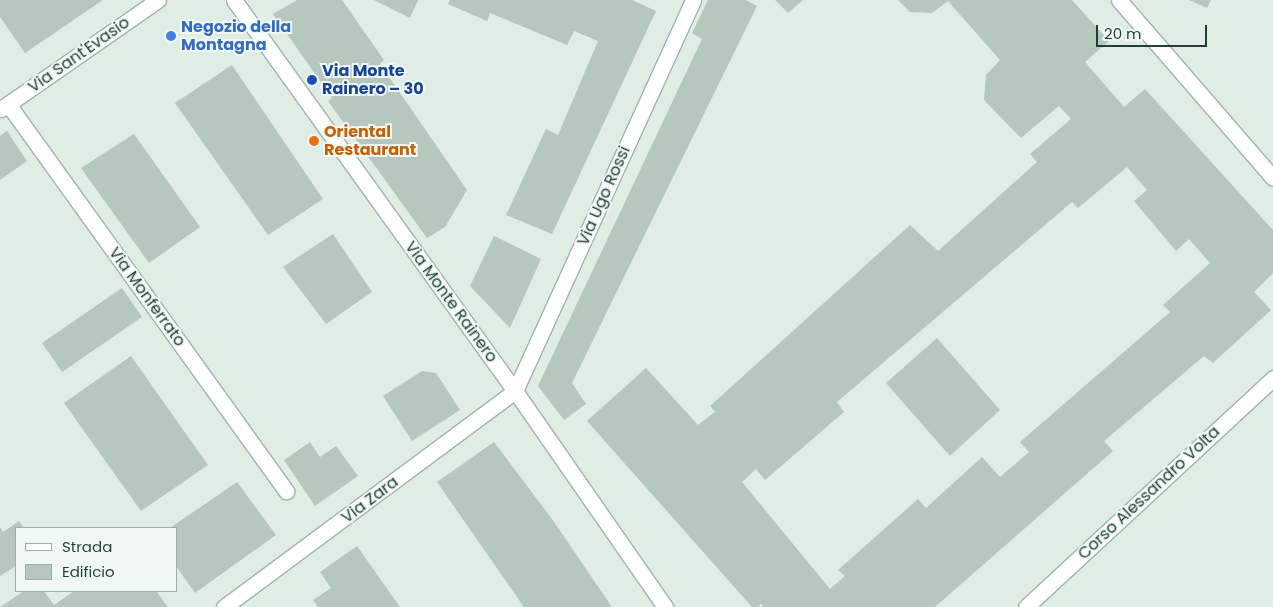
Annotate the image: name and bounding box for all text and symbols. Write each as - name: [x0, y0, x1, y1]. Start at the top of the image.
- street label: Via Sant'Evasio: [25, 13, 133, 97]
- scale bar: [1098, 15, 1209, 47]
- place label: Negozio della Montagna: [181, 17, 291, 55]
- text: 20 m: [1104, 23, 1142, 44]
- marker: Negozio della Montagna: [165, 30, 177, 42]
- place label: Via Monte Rainero – 30: [322, 61, 424, 99]
- marker: Via Monte Rainero – 30: [306, 74, 318, 86]
- place label: Oriental Restaurant: [324, 122, 416, 160]
- marker: Oriental Restaurant: [308, 135, 320, 147]
- street label: Via Ugo Rossi: [574, 143, 634, 249]
- street label: Via Monte Rainero: [401, 238, 501, 366]
- street label: Via Monferrato: [105, 244, 189, 350]
- street label: Corso Alessandro Volta: [1074, 422, 1224, 564]
- street label: Via Zara: [338, 472, 402, 528]
- legend: [15, 527, 178, 592]
- text: Strada: [62, 536, 112, 557]
- text: Edificio: [62, 561, 115, 582]

